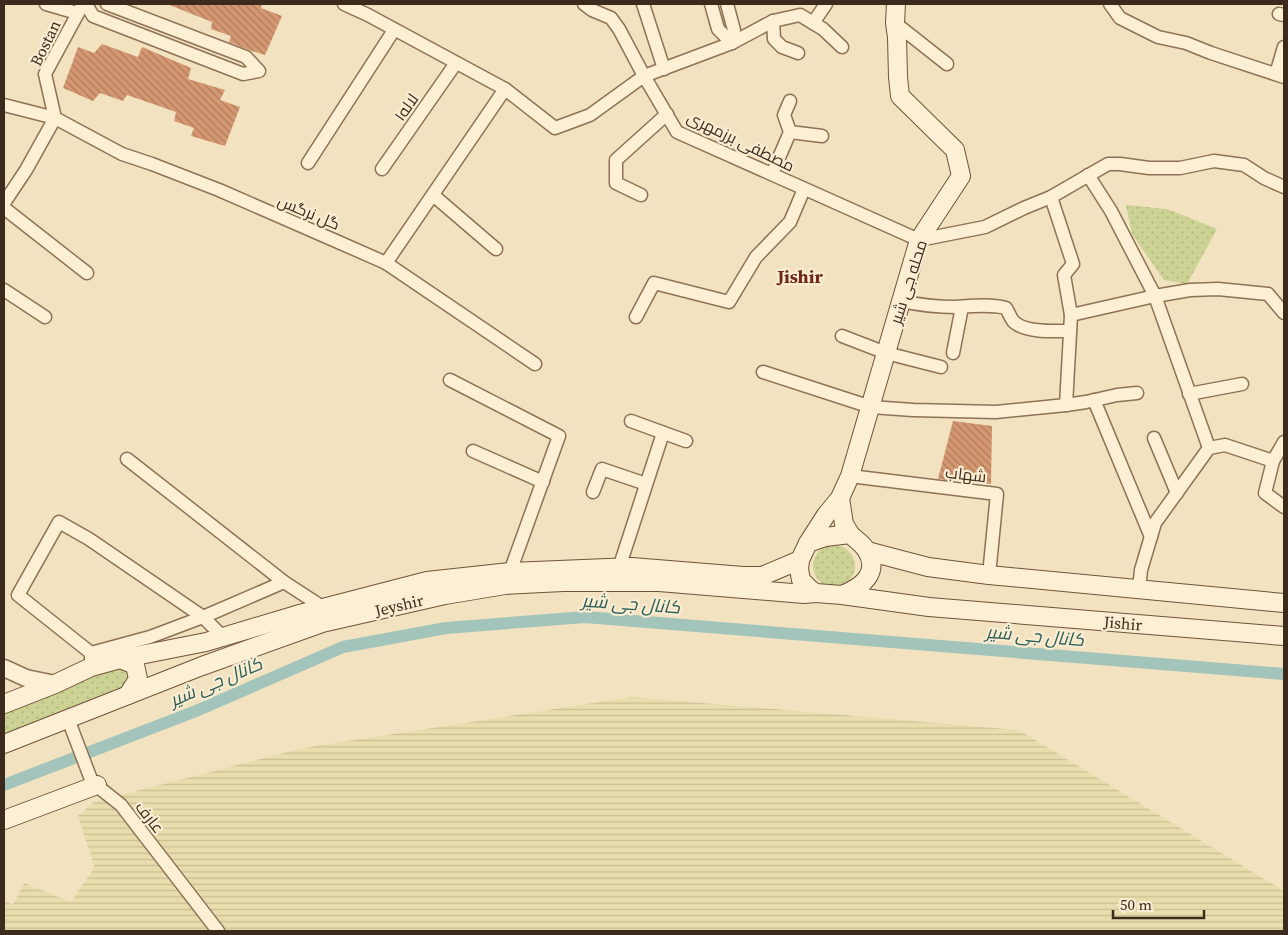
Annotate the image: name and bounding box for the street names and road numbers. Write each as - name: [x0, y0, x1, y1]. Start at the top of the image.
- street label: Bostan: [24, 16, 66, 70]
- street label: لاله۱: [389, 89, 423, 125]
- street label: مصطفی برزمهری: [683, 105, 799, 177]
- street label: گل نرگس: [275, 189, 343, 235]
- street label: محله جی شیر: [884, 237, 932, 328]
- street label: شهاب: [944, 461, 988, 487]
- street label: Jeyshir: [371, 589, 426, 622]
- street label: Jishir: [1102, 610, 1143, 636]
- street label: عارف: [131, 796, 169, 838]

